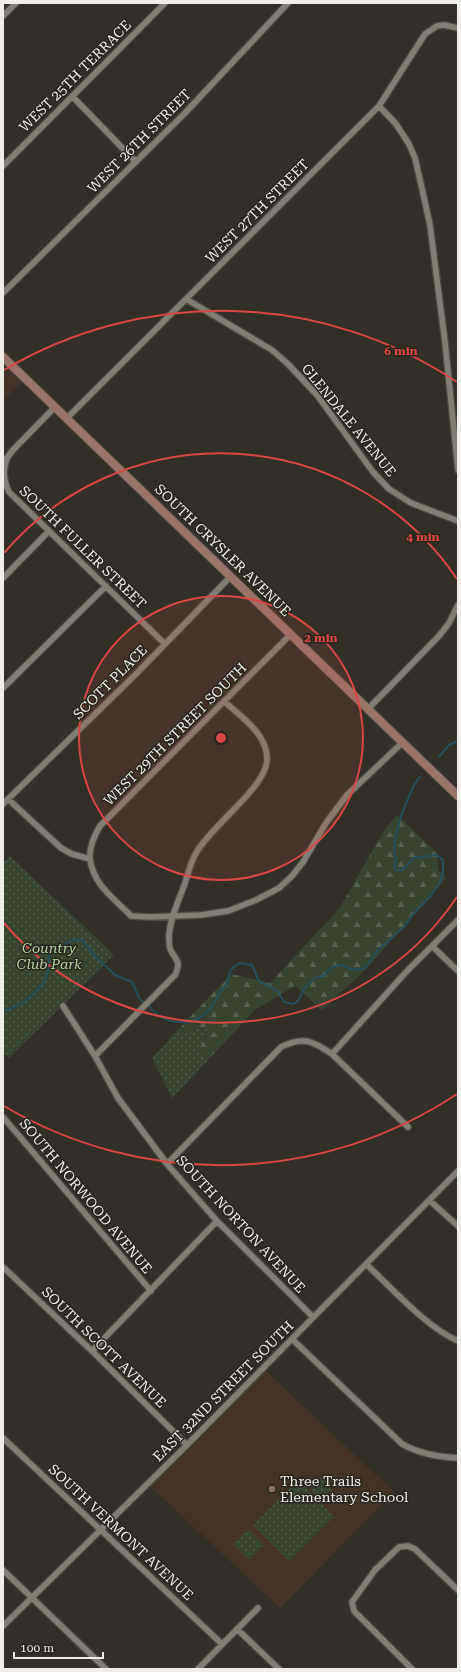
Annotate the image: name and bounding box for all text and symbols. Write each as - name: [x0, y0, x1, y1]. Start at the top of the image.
- street label: WEST 25TH TERRACE: [16, 17, 134, 135]
- street label: WEST 26TH STREET: [84, 86, 194, 196]
- street label: WEST 27TH STREET: [202, 156, 312, 266]
- text: 6 min: [384, 344, 418, 358]
- street label: GLENDALE AVENUE: [299, 360, 399, 480]
- street label: SOUTH CRYSLER AVENUE: [152, 481, 294, 619]
- street label: SOUTH FULLER STREET: [16, 482, 150, 612]
- text: 4 min: [406, 530, 440, 544]
- text: 2 min: [304, 631, 338, 645]
- street label: SCOTT PLACE: [70, 642, 150, 722]
- street label: WEST 29TH STREET SOUTH: [100, 659, 250, 809]
- centre of rings: [214, 731, 228, 745]
- park label: Country Club Park: [17, 940, 82, 972]
- street label: SOUTH NORWOOD AVENUE: [17, 1115, 156, 1277]
- street label: SOUTH NORTON AVENUE: [173, 1152, 309, 1296]
- street label: SOUTH SCOTT AVENUE: [39, 1283, 169, 1411]
- street label: EAST 32ND STREET SOUTH: [149, 1317, 297, 1465]
- street label: SOUTH VERMONT AVENUE: [45, 1461, 197, 1603]
- place label: Three Trails Elementary School: [280, 1473, 409, 1505]
- marker: Three Trails Elementary School: [267, 1484, 277, 1494]
- scale bar: [14, 1634, 103, 1660]
- text: 100 m: [20, 1641, 54, 1655]

